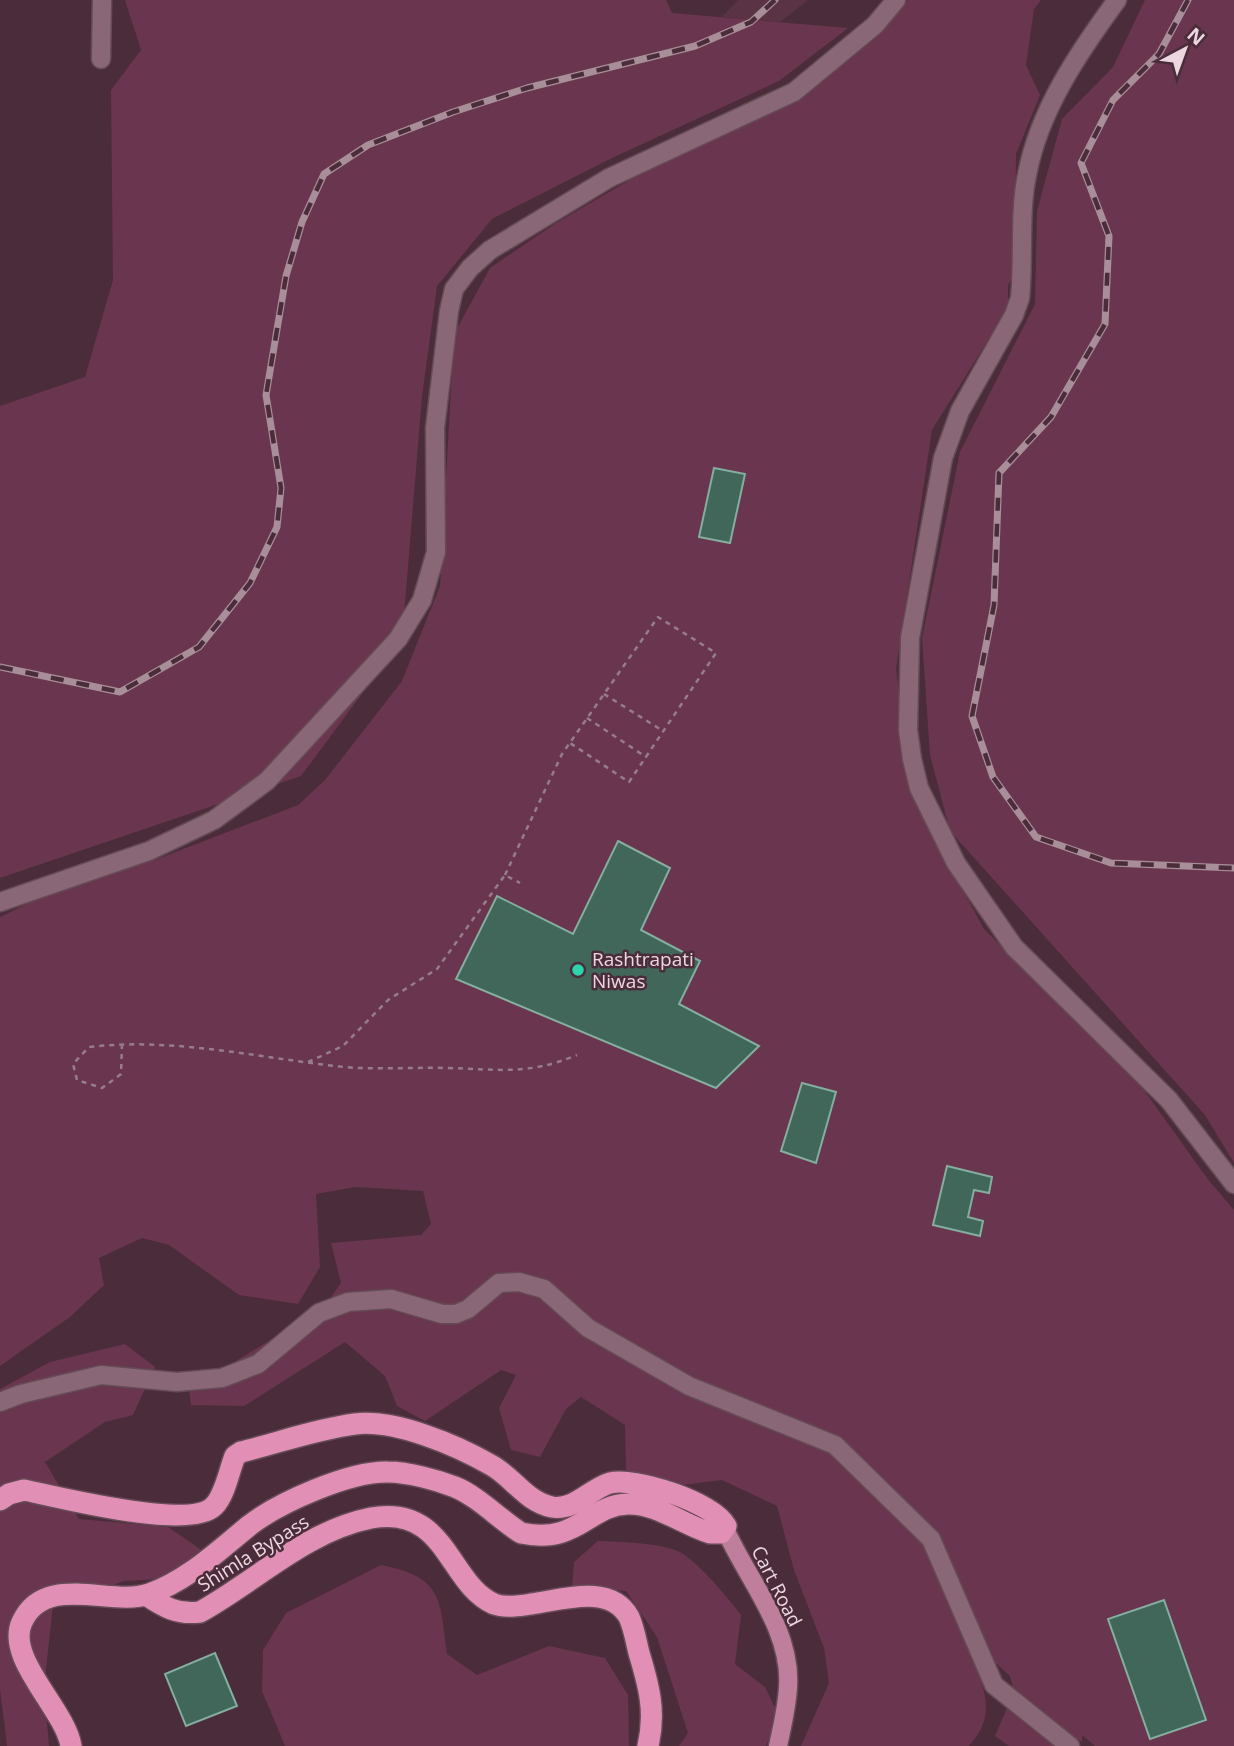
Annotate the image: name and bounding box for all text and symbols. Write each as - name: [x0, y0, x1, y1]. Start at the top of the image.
- north arrow: [1150, 14, 1220, 84]
- text: N: [1182, 21, 1211, 51]
- place label: Rashtrapati Niwas: [592, 946, 694, 994]
- marker: Rashtrapati Niwas: [570, 962, 586, 978]
- street label: Shimla Bypass: [192, 1508, 314, 1598]
- street label: Cart Road: [746, 1541, 808, 1631]

